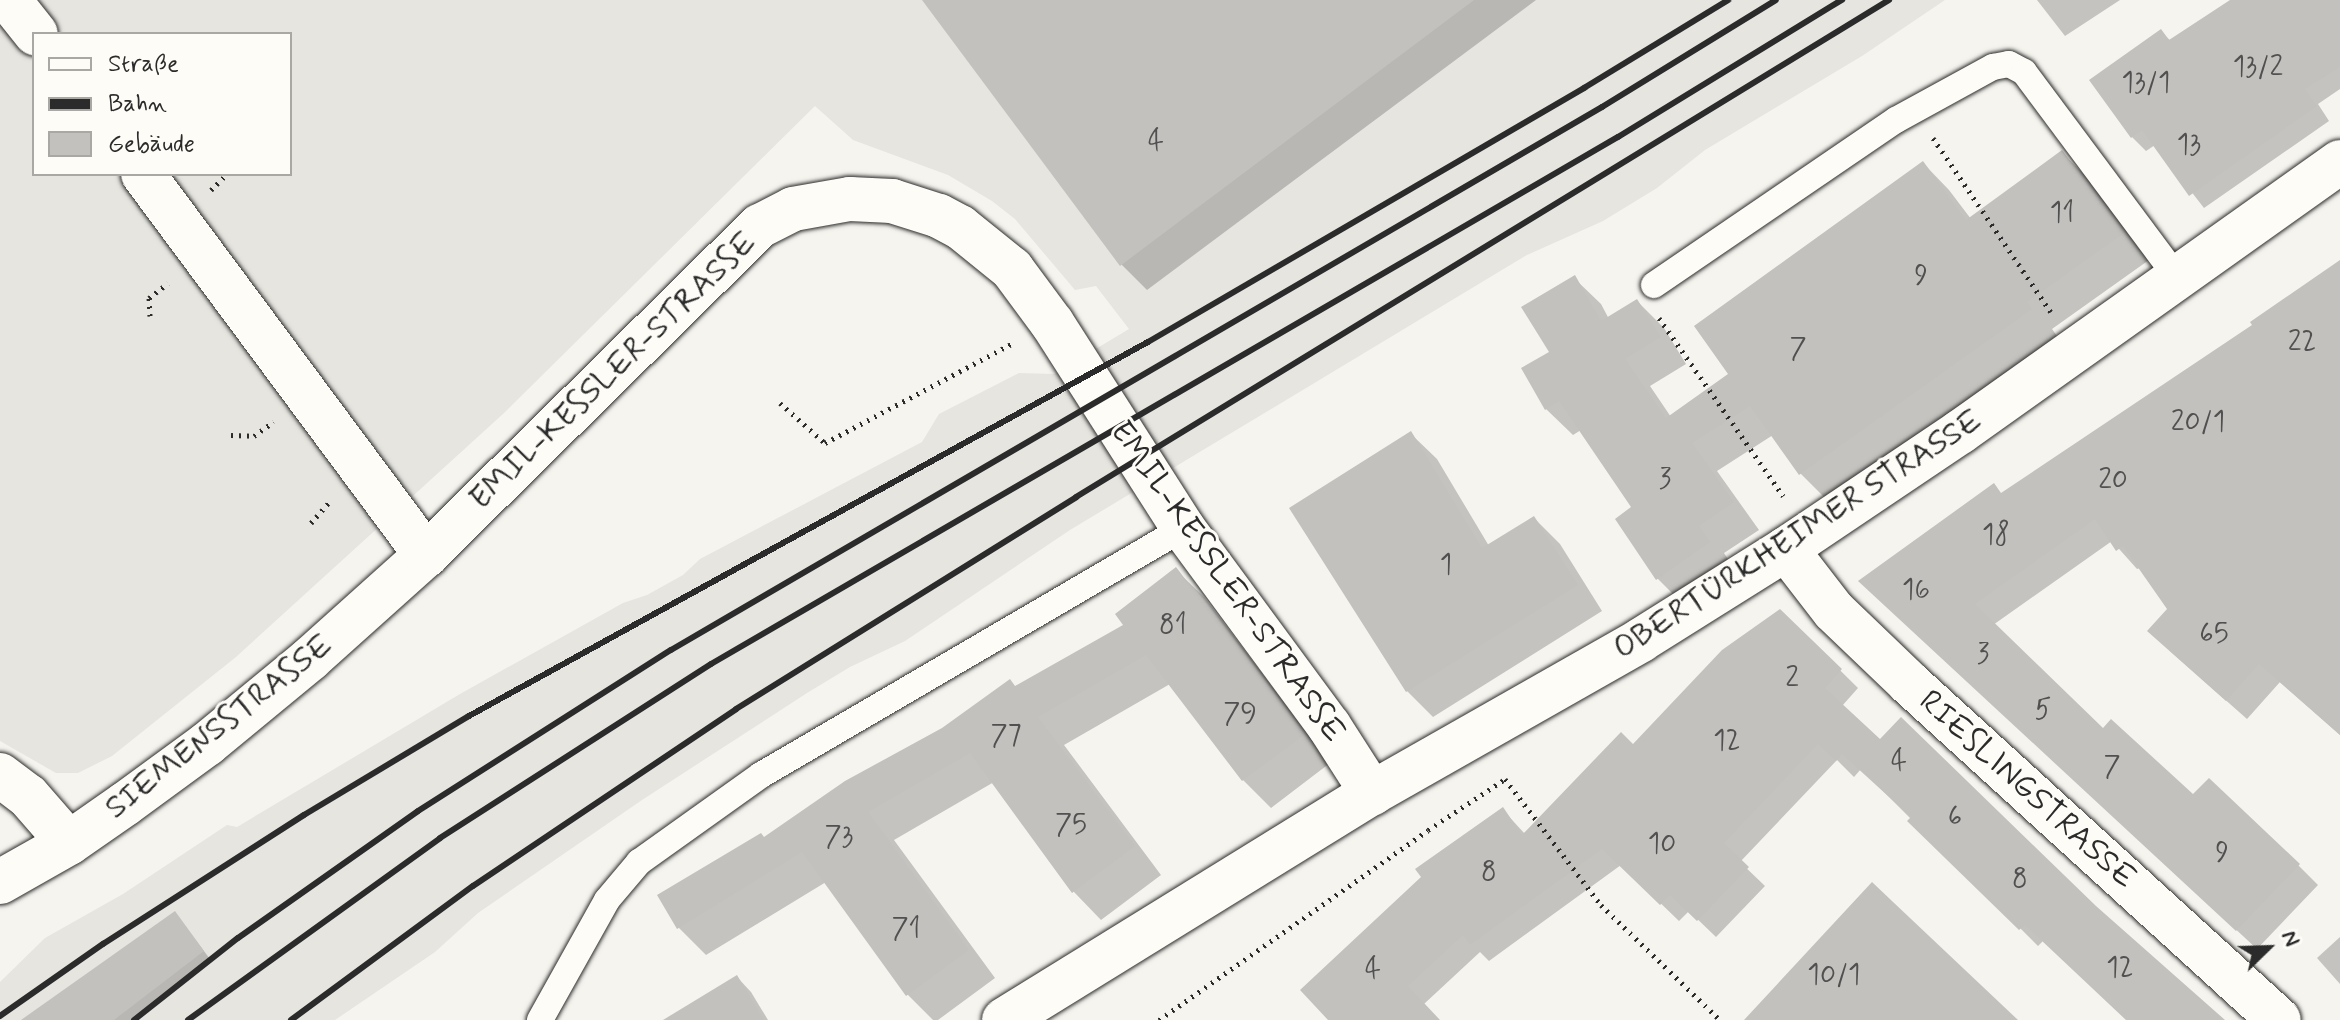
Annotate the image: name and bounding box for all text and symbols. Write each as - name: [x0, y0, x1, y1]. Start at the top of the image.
- legend: [32, 32, 292, 176]
- text: Straße: [108, 49, 179, 80]
- house number: 13/2: [2233, 51, 2283, 85]
- house number: 13/1: [2121, 67, 2171, 101]
- text: Bahn: [108, 89, 167, 120]
- house number: 4: [1148, 125, 1164, 159]
- text: Gebäude: [108, 129, 195, 160]
- house number: 13: [2177, 129, 2201, 163]
- house number: 11: [2050, 197, 2074, 231]
- street label: EMIL-KESSLER-STRASSE: [462, 224, 764, 518]
- house number: 9: [1914, 260, 1928, 294]
- house number: 22: [2288, 326, 2316, 360]
- house number: 7: [1790, 333, 1806, 367]
- street label: OBERTÜRKHEIMER STRASSE: [1604, 400, 1992, 670]
- house number: 20/1: [2171, 406, 2225, 440]
- street label: EMIL-KESSLER-STRASSE: [1101, 414, 1353, 750]
- house number: 3: [1659, 463, 1671, 497]
- house number: 20: [2098, 464, 2128, 498]
- house number: 18: [1982, 519, 2010, 553]
- house number: 1: [1440, 549, 1452, 583]
- house number: 16: [1902, 574, 1930, 608]
- house number: 81: [1159, 609, 1187, 643]
- house number: 65: [2199, 618, 2229, 652]
- street label: SIEMENSSTRASSE: [98, 626, 340, 828]
- house number: 3: [1977, 638, 1989, 672]
- house number: 2: [1785, 662, 1799, 696]
- street label: RIESLINGSTRASSE: [1911, 683, 2143, 897]
- house number: 5: [2035, 694, 2051, 728]
- house number: 79: [1223, 698, 1257, 732]
- house number: 77: [990, 720, 1022, 754]
- house number: 12: [1713, 725, 1741, 759]
- house number: 4: [1891, 745, 1907, 779]
- house number: 7: [2104, 751, 2120, 785]
- house number: 6: [1948, 801, 1962, 835]
- house number: 75: [1055, 809, 1087, 843]
- house number: 73: [825, 821, 853, 855]
- house number: 10: [1648, 828, 1676, 862]
- house number: 9: [2215, 837, 2229, 871]
- house number: 8: [1481, 856, 1497, 890]
- house number: 8: [2012, 863, 2028, 897]
- north arrow: [2228, 908, 2308, 988]
- house number: 71: [891, 913, 921, 947]
- text: N: [2274, 926, 2306, 951]
- house number: 12: [2106, 952, 2134, 986]
- house number: 4: [1365, 953, 1381, 987]
- house number: 10/1: [1807, 959, 1861, 993]

